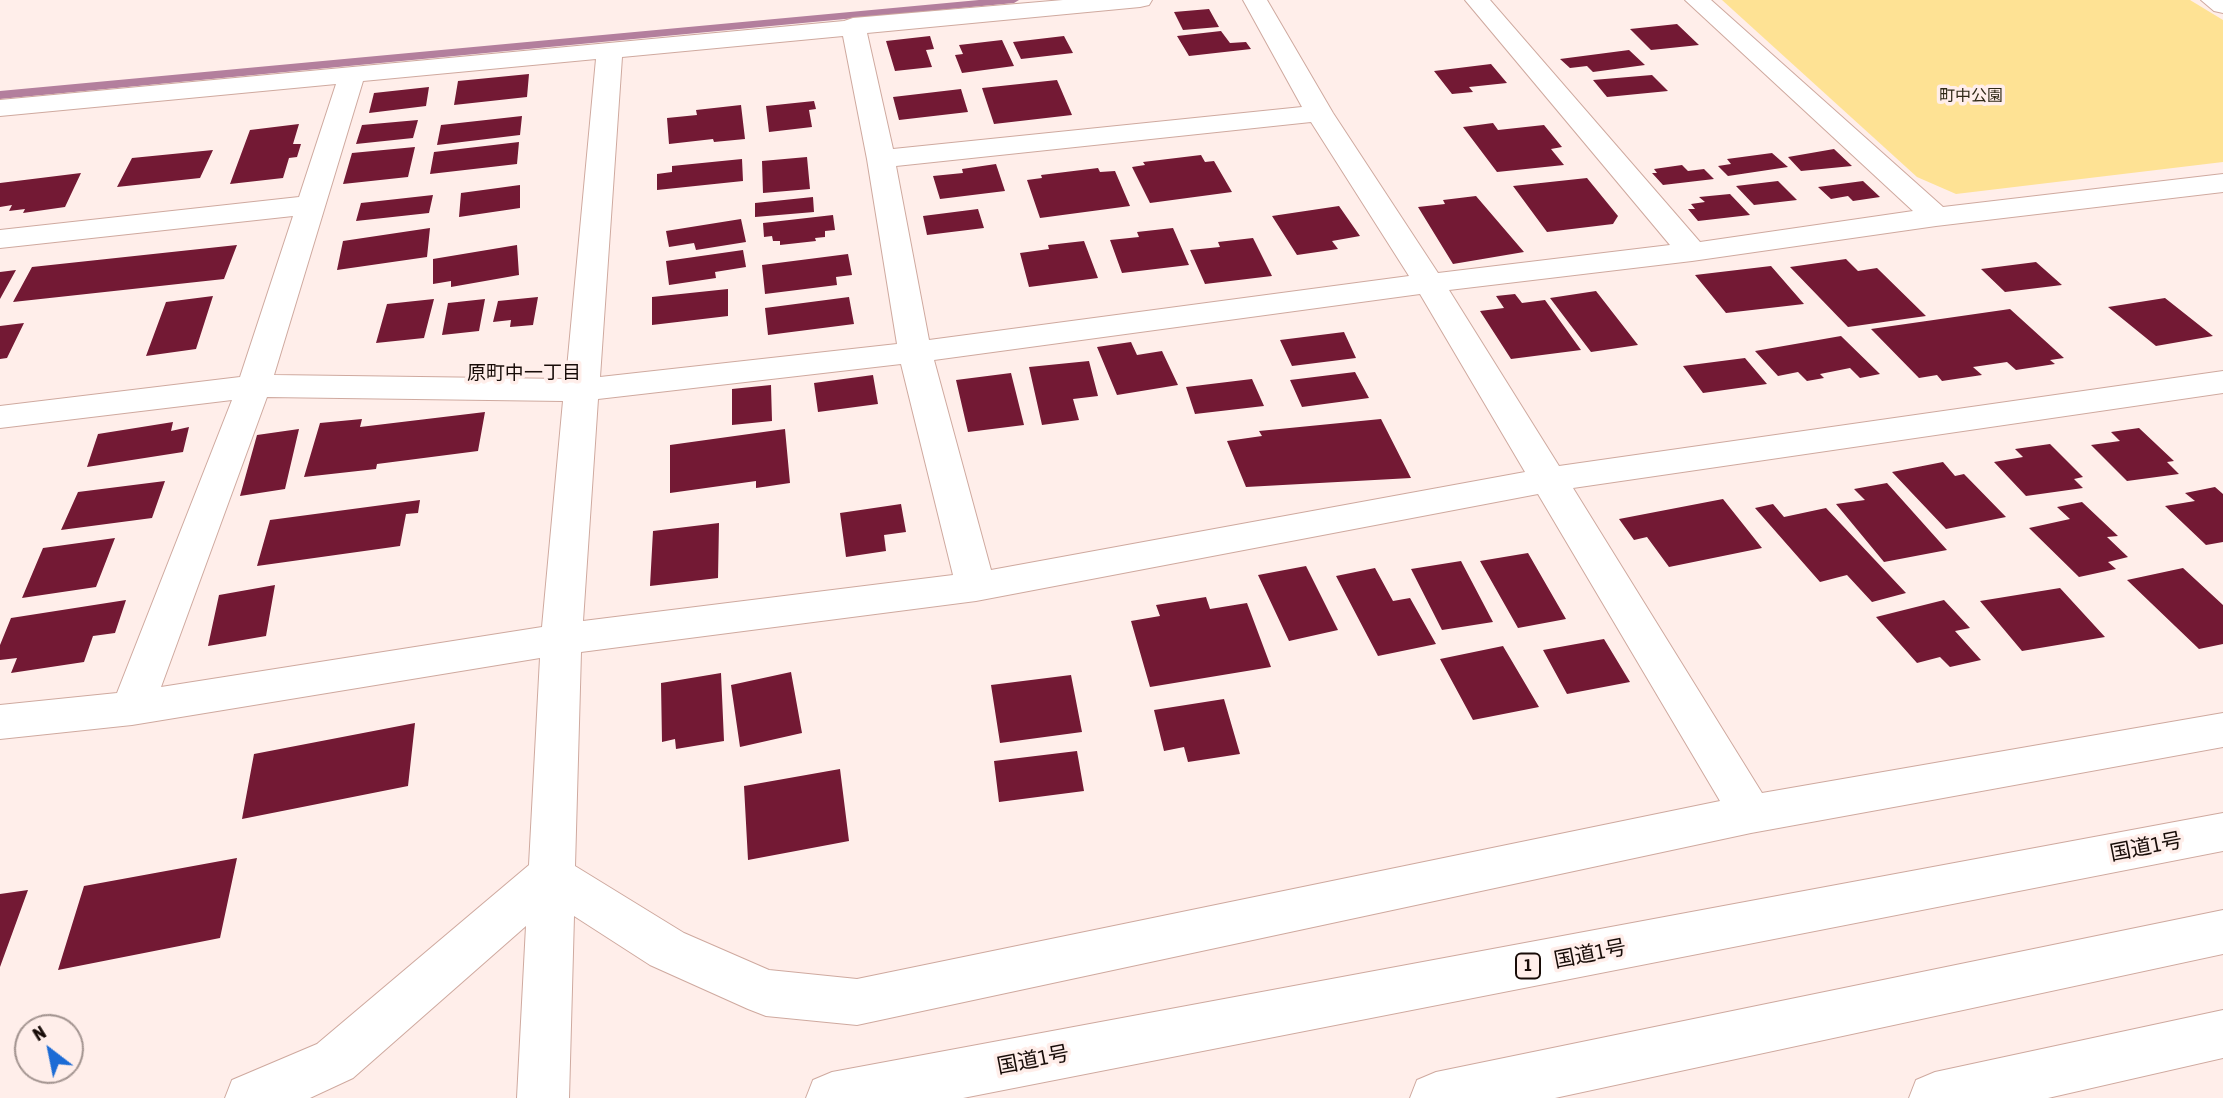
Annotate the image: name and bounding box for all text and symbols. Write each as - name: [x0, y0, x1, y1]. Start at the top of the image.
- park label: 町中公園: [1939, 86, 2003, 106]
- district label: 原町中一丁目: [467, 362, 581, 384]
- street label: 国道1号: [2108, 828, 2184, 866]
- street label: 国道1号: [1552, 935, 1628, 973]
- road number: 1: [1516, 954, 1540, 978]
- north arrow: [14, 1014, 84, 1084]
- text: N: [28, 1021, 50, 1045]
- street label: 国道1号: [995, 1041, 1071, 1079]

